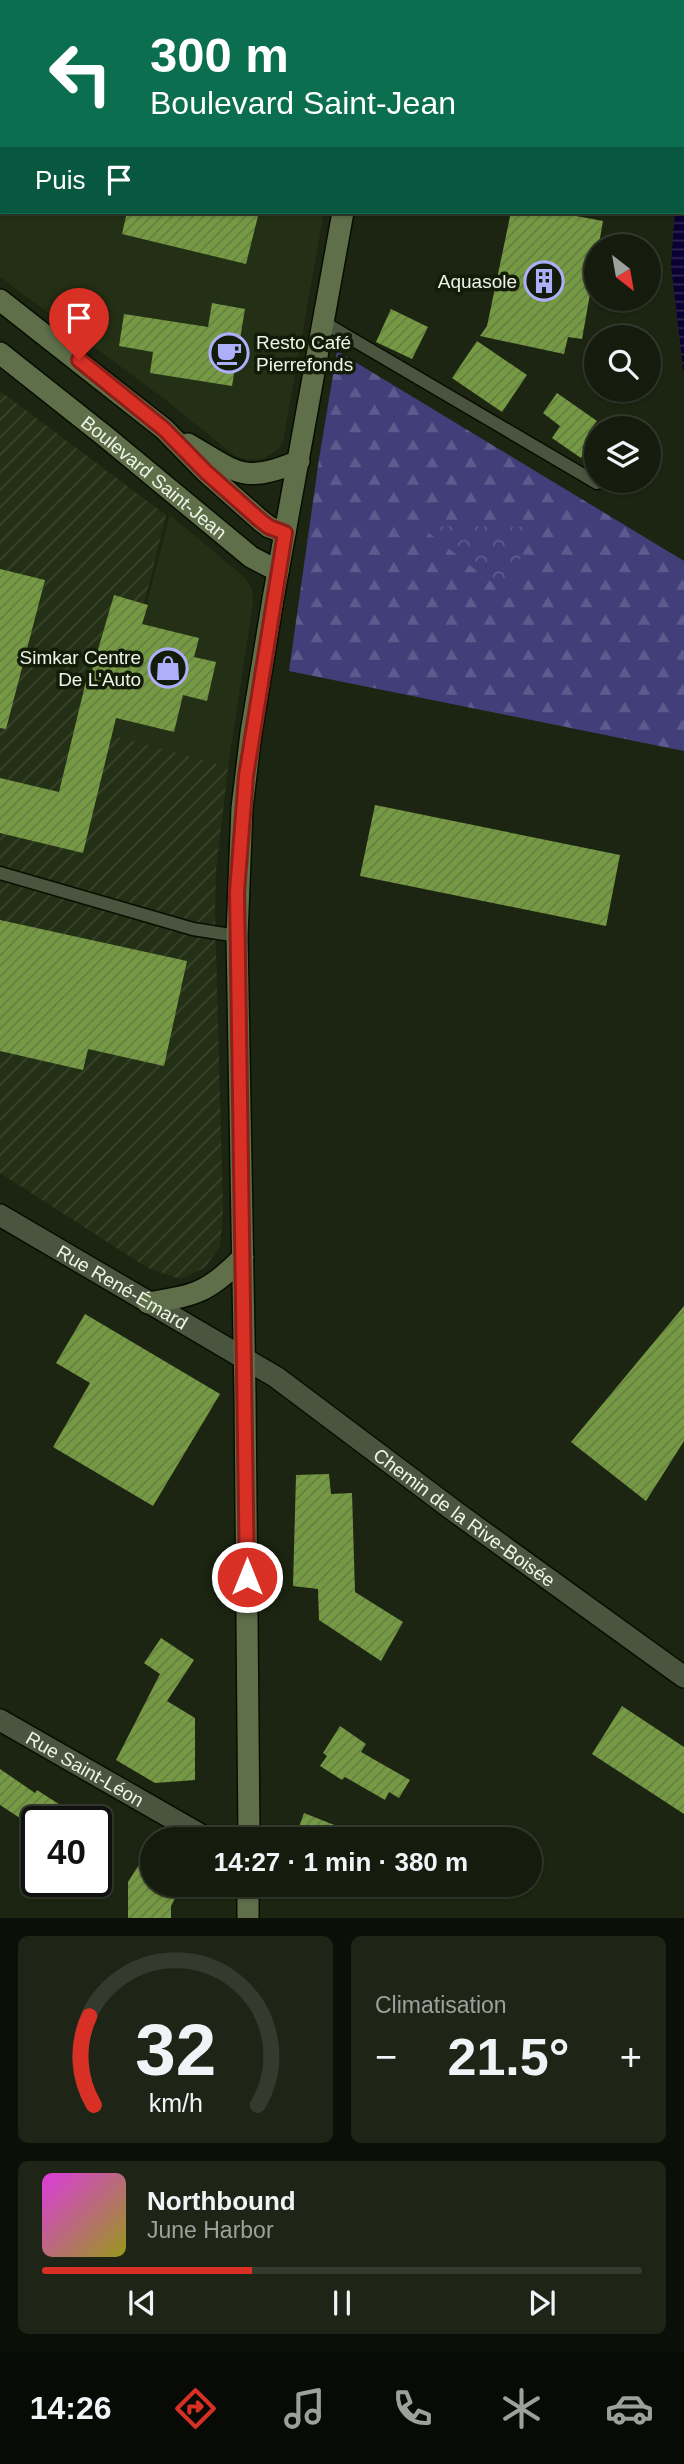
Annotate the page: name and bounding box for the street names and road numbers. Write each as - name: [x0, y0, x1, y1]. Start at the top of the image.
- street label: Boulevard Saint-Jean: [77, 412, 231, 543]
- street label: Rue René-Émard: [53, 1241, 191, 1334]
- street label: Chemin de la Rive-Boisée: [369, 1444, 559, 1591]
- street label: Rue Saint-Léon: [22, 1727, 147, 1811]

